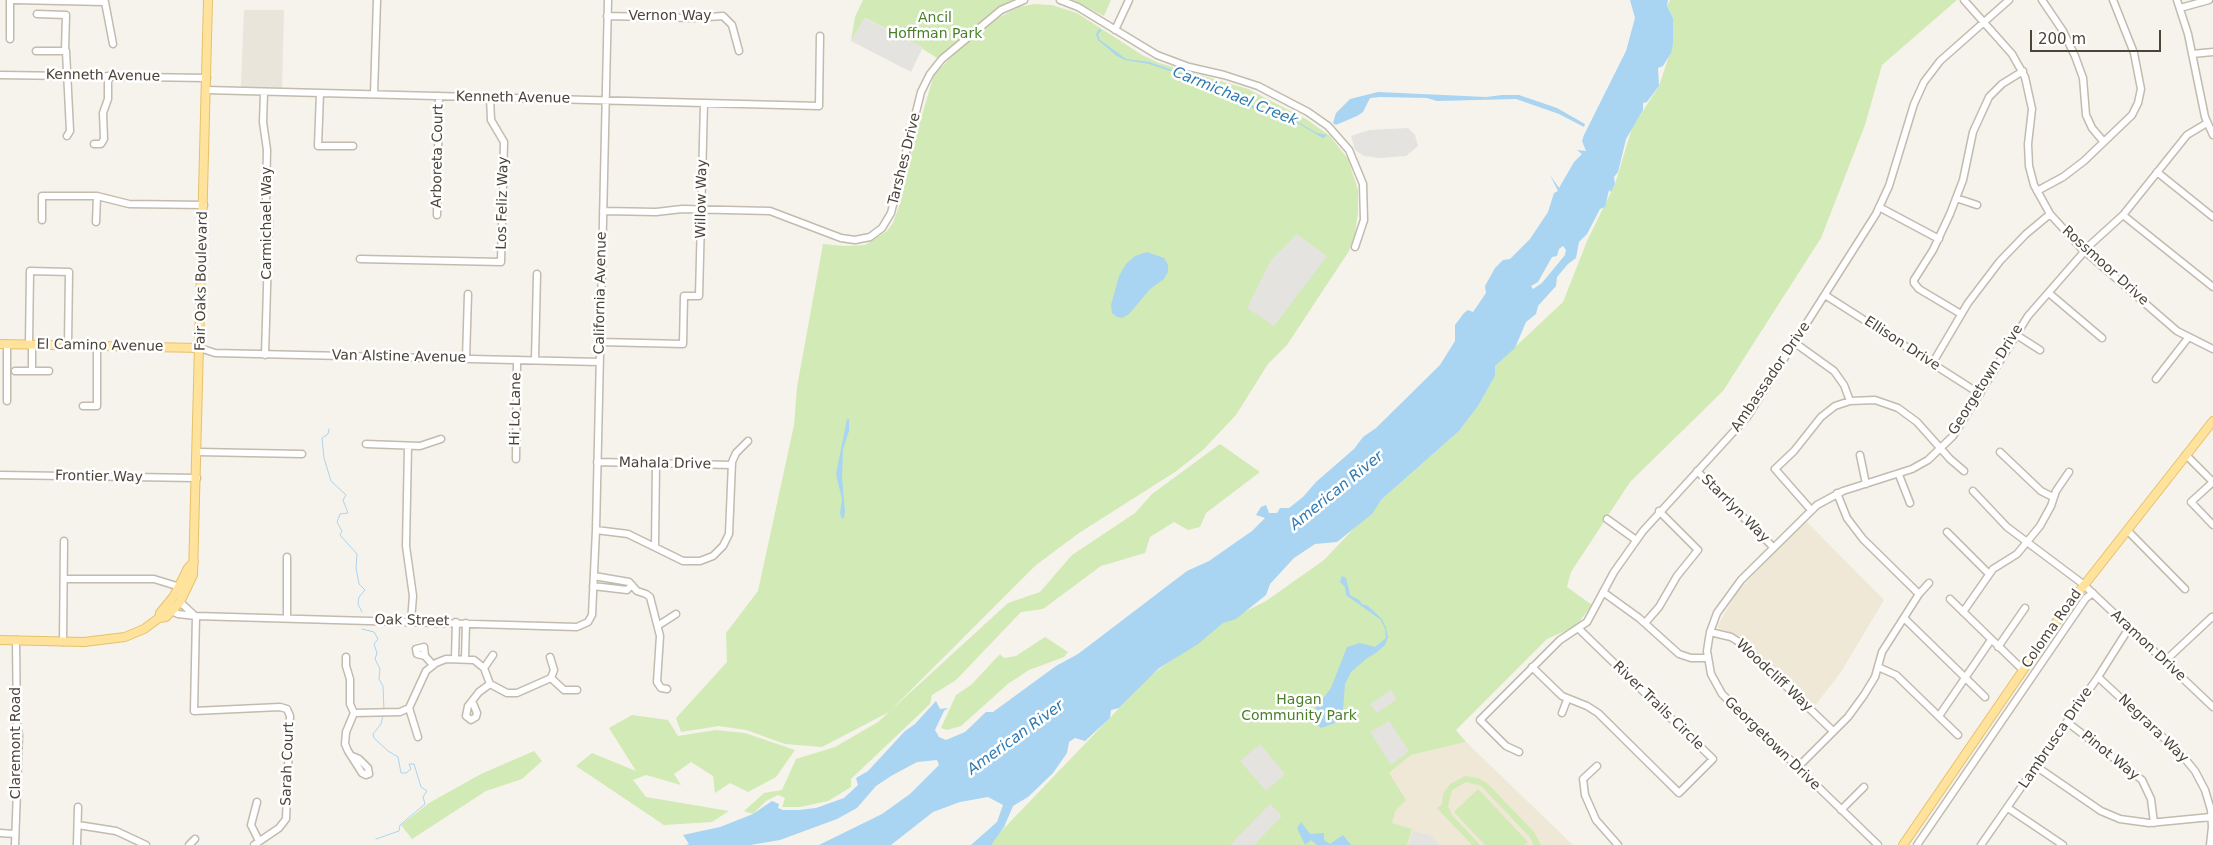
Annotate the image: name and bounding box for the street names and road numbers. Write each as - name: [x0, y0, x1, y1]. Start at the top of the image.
- street label: Vernon Way: [628, 8, 712, 24]
- street label: Kenneth Avenue: [46, 67, 160, 85]
- street label: Kenneth Avenue: [456, 89, 570, 107]
- street label: Arboreta Court: [429, 104, 447, 208]
- street label: Tarshes Drive: [885, 111, 925, 207]
- street label: Los Feliz Way: [494, 156, 512, 250]
- street label: Willow Way: [693, 159, 711, 239]
- street label: Carmichael Way: [259, 166, 275, 280]
- street label: Fair Oaks Boulevard: [192, 211, 212, 351]
- street label: Rossmoor Drive: [2058, 223, 2152, 309]
- street label: California Avenue: [592, 231, 610, 355]
- street label: Ellison Drive: [1861, 313, 1943, 375]
- street label: Ambassador Drive: [1728, 319, 1814, 435]
- street label: Georgetown Drive: [1945, 322, 2027, 438]
- street label: El Camino Avenue: [36, 336, 164, 356]
- street label: Van Alstine Avenue: [332, 347, 466, 367]
- street label: Hi Lo Lane: [507, 372, 525, 446]
- street label: Mahala Drive: [619, 455, 711, 473]
- street label: Frontier Way: [55, 468, 143, 486]
- street label: Starrlyn Way: [1697, 471, 1773, 547]
- street label: Coloma Road: [2019, 586, 2085, 672]
- street label: Aramon Drive: [2107, 607, 2189, 685]
- street label: Oak Street: [375, 612, 449, 630]
- street label: Woodcliff Way: [1732, 636, 1816, 716]
- street label: River Trails Circle: [1609, 658, 1707, 754]
- street label: Lambrusca Drive: [2016, 684, 2096, 792]
- street label: Claremont Road: [8, 687, 24, 799]
- street label: Negrara Way: [2114, 691, 2192, 767]
- street label: Georgetown Drive: [1720, 694, 1824, 794]
- street label: Sarah Court: [278, 722, 298, 806]
- street label: Pinot Way: [2078, 728, 2142, 784]

